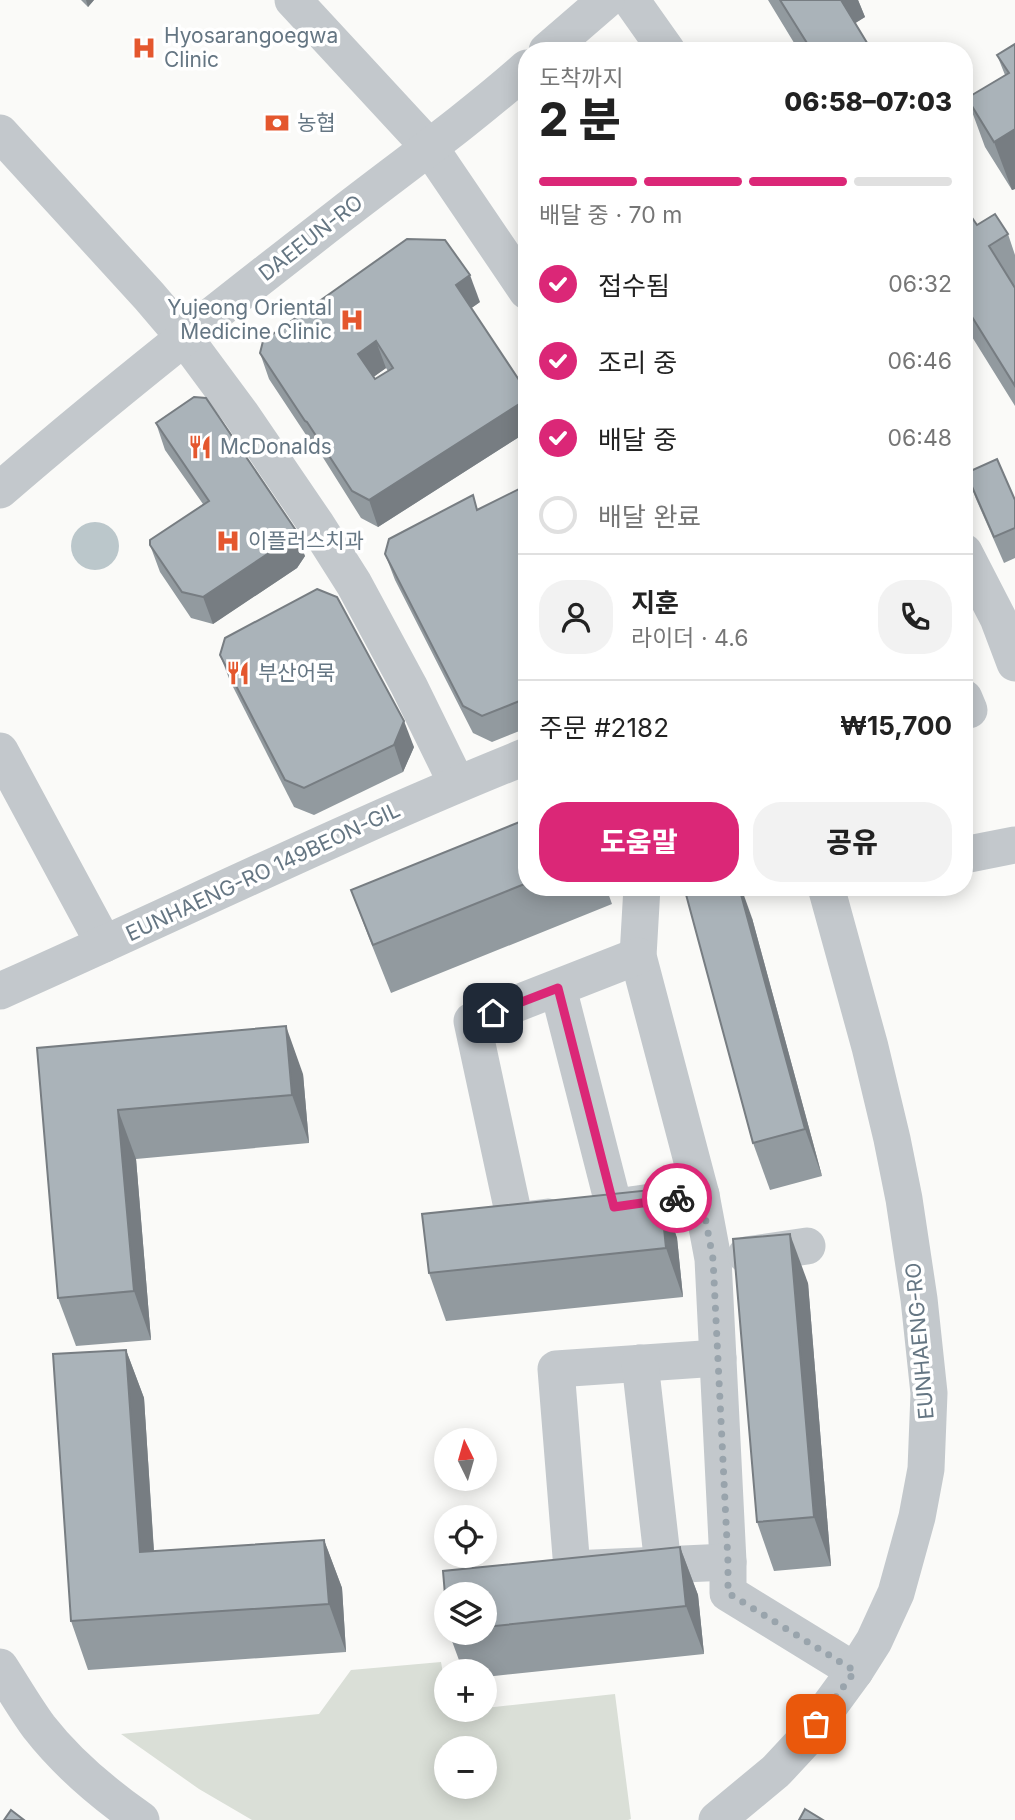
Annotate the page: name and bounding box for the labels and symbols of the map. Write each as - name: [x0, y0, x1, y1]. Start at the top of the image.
- place label: Hyosarangoegwa Clinic: [164, 23, 338, 72]
- hospital icon: Hyosarangoegwa Clinic: [130, 34, 158, 62]
- bank icon: 농협: [263, 109, 291, 137]
- place label: 농협: [297, 110, 336, 135]
- street label: DAEEUN-RO: [254, 189, 368, 286]
- place label: Yujeong Oriental Medicine Clinic: [167, 295, 332, 344]
- hospital icon: Yujeong Oriental Medicine Clinic: [338, 306, 366, 334]
- restaurant icon: McDonalds: [186, 433, 214, 461]
- place label: McDonalds: [220, 434, 332, 459]
- hospital icon: 이플러스치과: [214, 527, 242, 555]
- place label: 이플러스치과: [248, 528, 364, 553]
- restaurant icon: 부산어묵: [224, 659, 252, 687]
- place label: 부산어묵: [258, 660, 335, 685]
- street label: EUNHAENG-RO 149BEON-GIL: [122, 797, 404, 946]
- pin: [463, 983, 523, 1043]
- courier: [642, 1163, 712, 1233]
- street label: EUNHAENG-RO: [900, 1261, 939, 1421]
- north arrow: [434, 1428, 497, 1491]
- pin: [786, 1694, 846, 1754]

